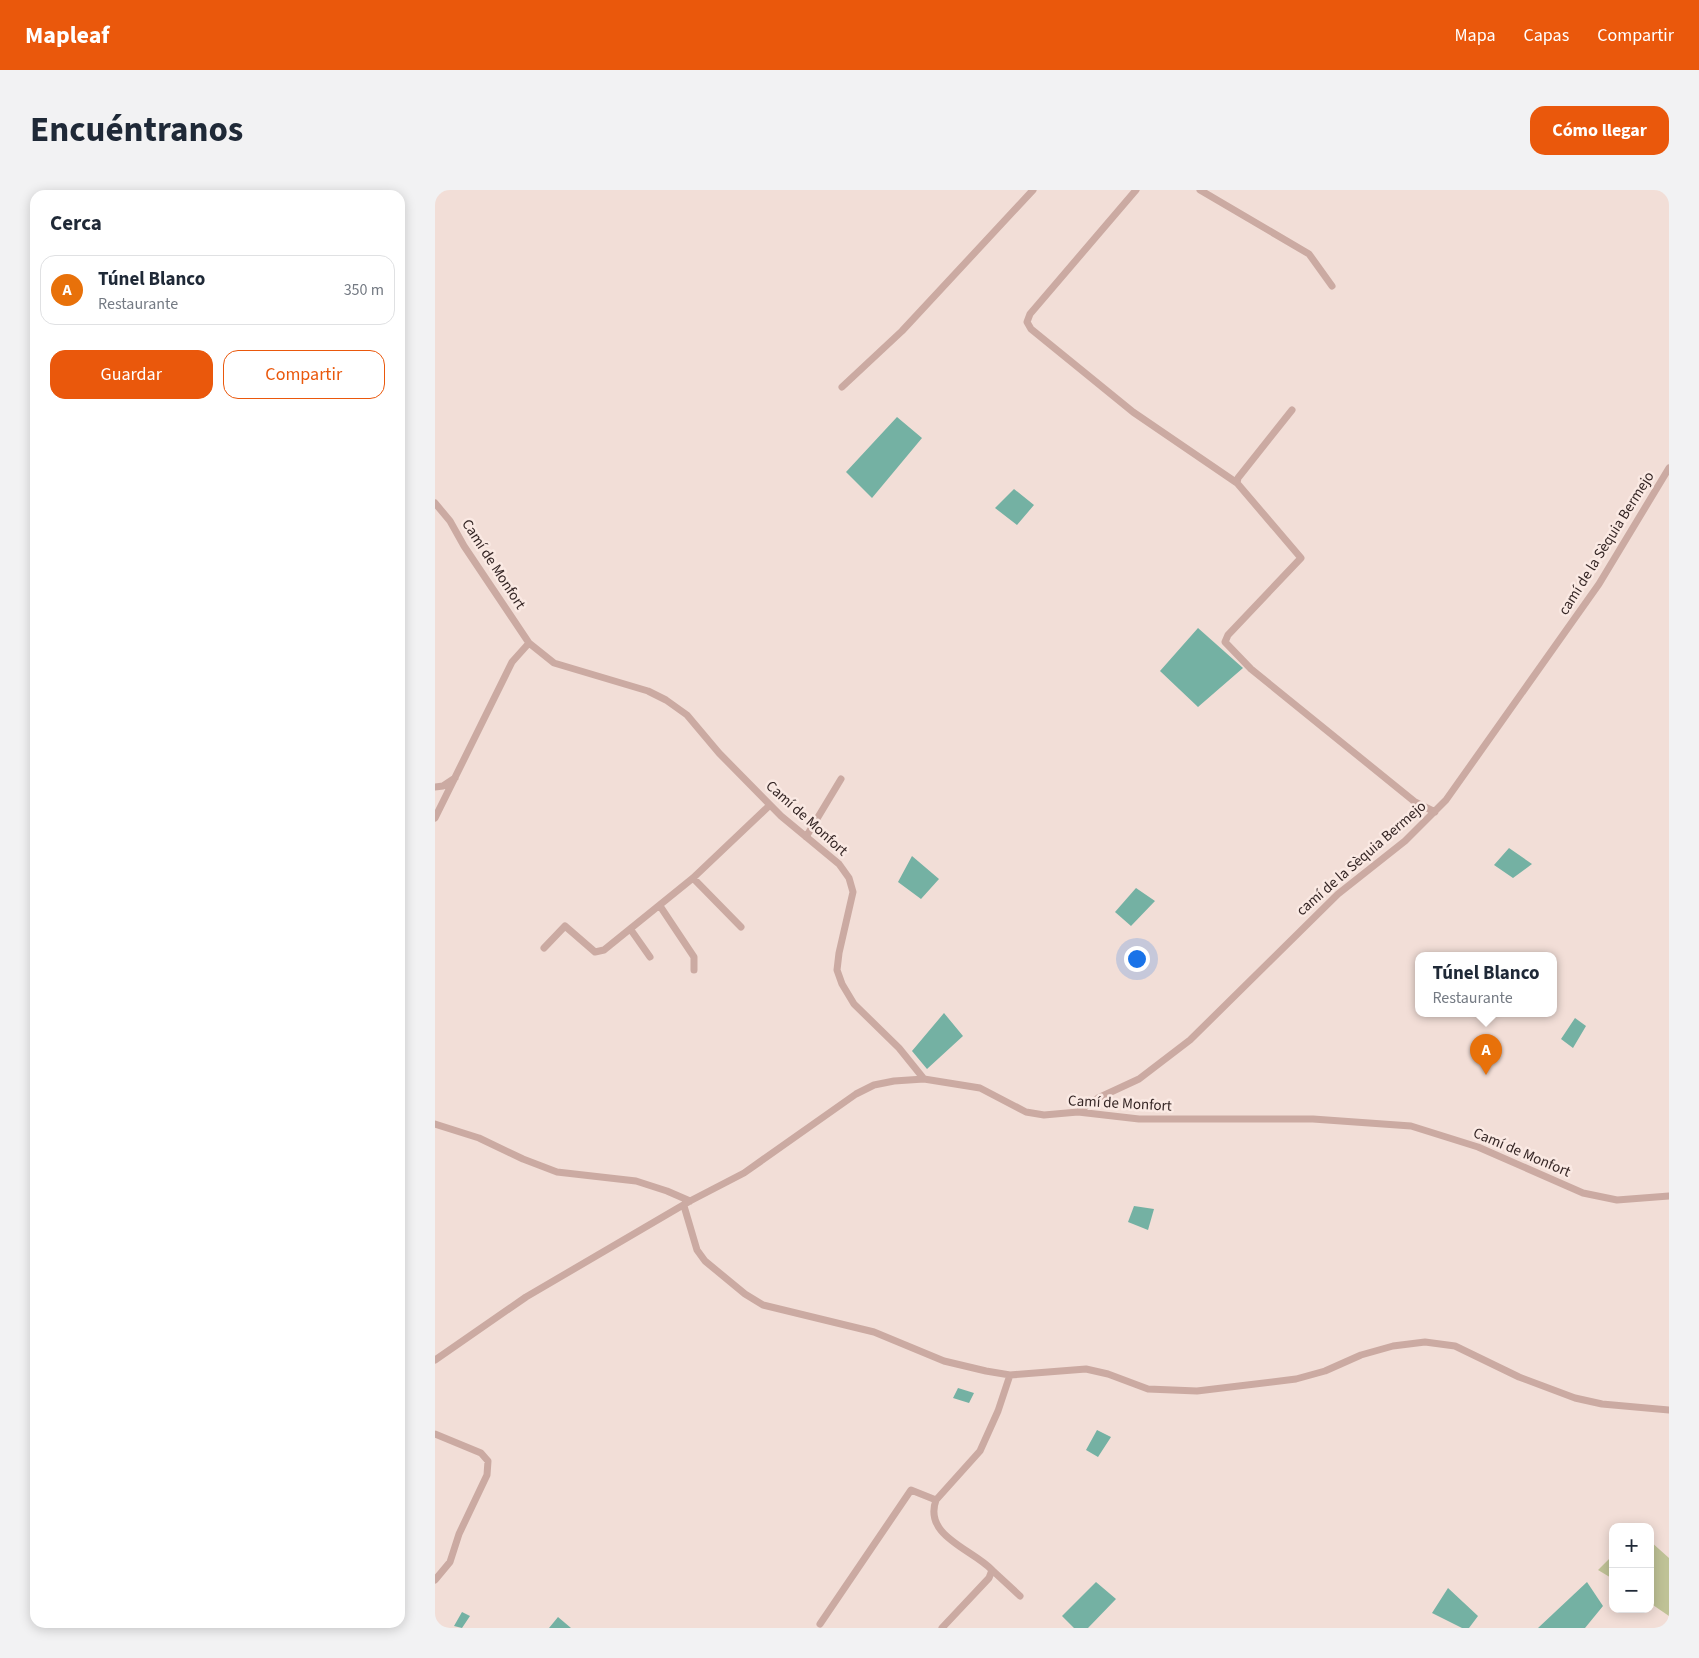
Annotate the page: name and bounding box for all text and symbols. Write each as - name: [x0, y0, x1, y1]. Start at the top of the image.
- text: Mapleaf: [25, 18, 110, 53]
- text: Mapa: [1455, 23, 1496, 48]
- text: Capas: [1524, 23, 1569, 48]
- text: Compartir: [1597, 23, 1674, 48]
- text: Encuéntranos: [30, 105, 243, 155]
- button: Cómo llegar: [1530, 106, 1669, 155]
- text: Cerca: [50, 208, 102, 238]
- text: Túnel Blanco: [98, 266, 205, 293]
- text: A: [62, 279, 72, 301]
- text: 350 m: [344, 279, 384, 301]
- text: Restaurante: [98, 293, 178, 315]
- button: Guardar: [50, 350, 213, 399]
- button: Compartir: [223, 350, 385, 399]
- street label: camí de la Sèquia Bermejo: [1554, 467, 1659, 619]
- street label: Camí de Monfort: [456, 515, 531, 614]
- street label: Camí de Monfort: [761, 776, 852, 861]
- street label: camí de la Sèquia Bermejo: [1292, 796, 1431, 921]
- your location: [1124, 946, 1150, 972]
- popup: [1415, 952, 1557, 1017]
- text: Túnel Blanco: [1432, 960, 1540, 987]
- text: Restaurante: [1432, 987, 1513, 1009]
- pin: A: [1470, 1034, 1502, 1075]
- street label: Camí de Monfort: [1068, 1090, 1172, 1117]
- street label: Camí de Monfort: [1470, 1122, 1574, 1182]
- map controls: [1609, 1523, 1654, 1613]
- button: +: [1609, 1523, 1654, 1568]
- button: −: [1609, 1568, 1654, 1613]

